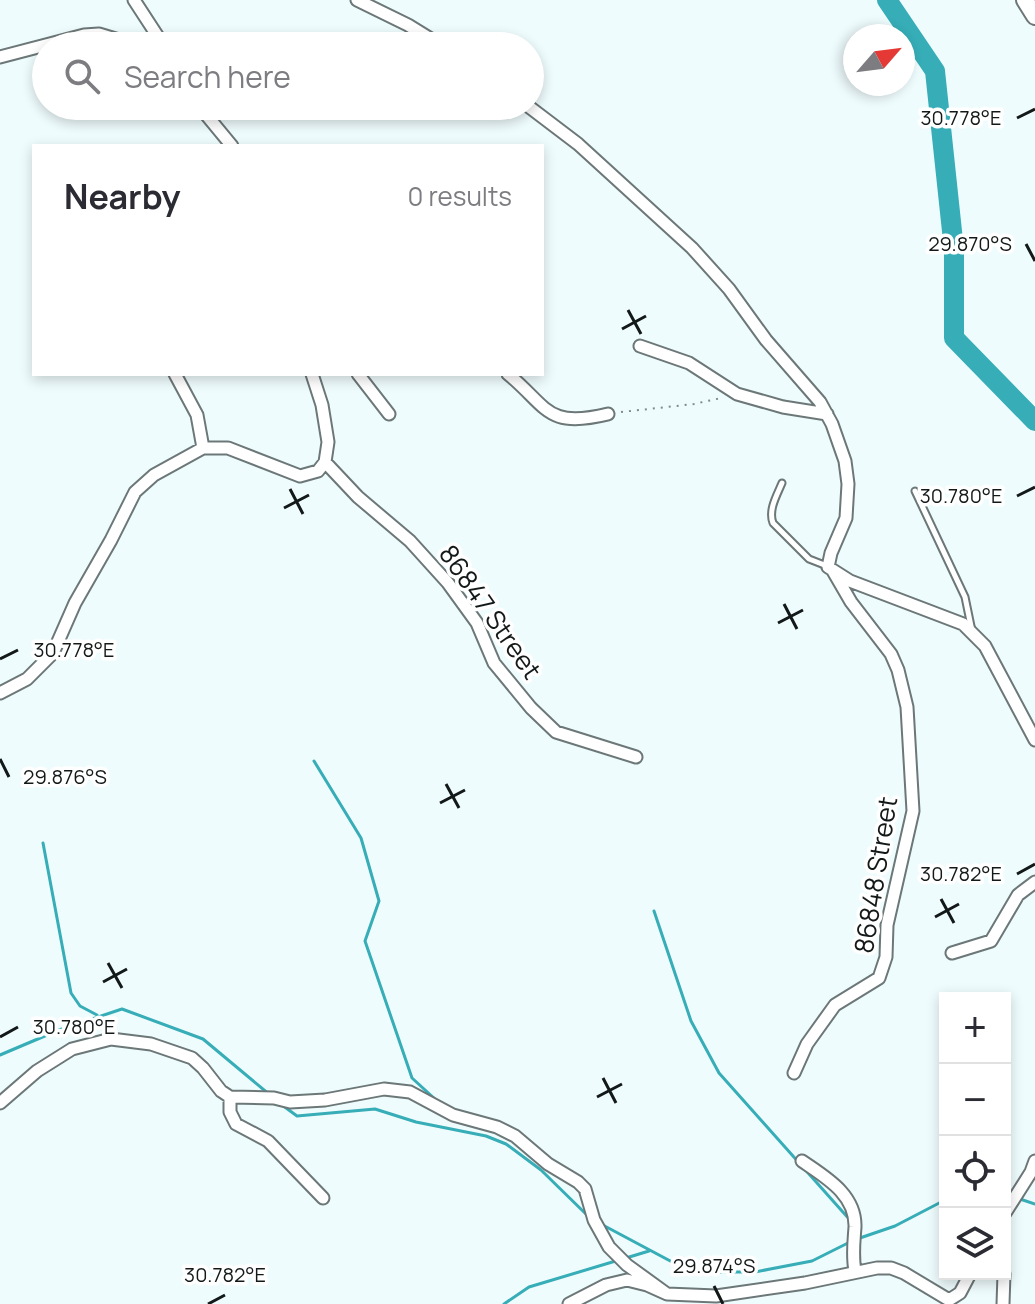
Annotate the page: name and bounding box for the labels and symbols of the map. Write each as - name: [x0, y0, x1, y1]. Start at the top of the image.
- north arrow: [843, 24, 915, 96]
- text: 30.778°E: [921, 104, 1001, 131]
- text: 29.870°S: [928, 230, 1012, 257]
- text: 30.780°E: [920, 482, 1002, 509]
- street label: 86847 Street: [431, 537, 550, 686]
- text: 30.778°E: [34, 636, 114, 663]
- text: 29.876°S: [23, 763, 107, 790]
- street label: 86848 Street: [845, 794, 905, 956]
- text: 30.782°E: [920, 860, 1002, 887]
- text: 30.780°E: [33, 1013, 115, 1040]
- text: 29.874°S: [673, 1252, 755, 1279]
- text: 30.782°E: [184, 1261, 266, 1288]

